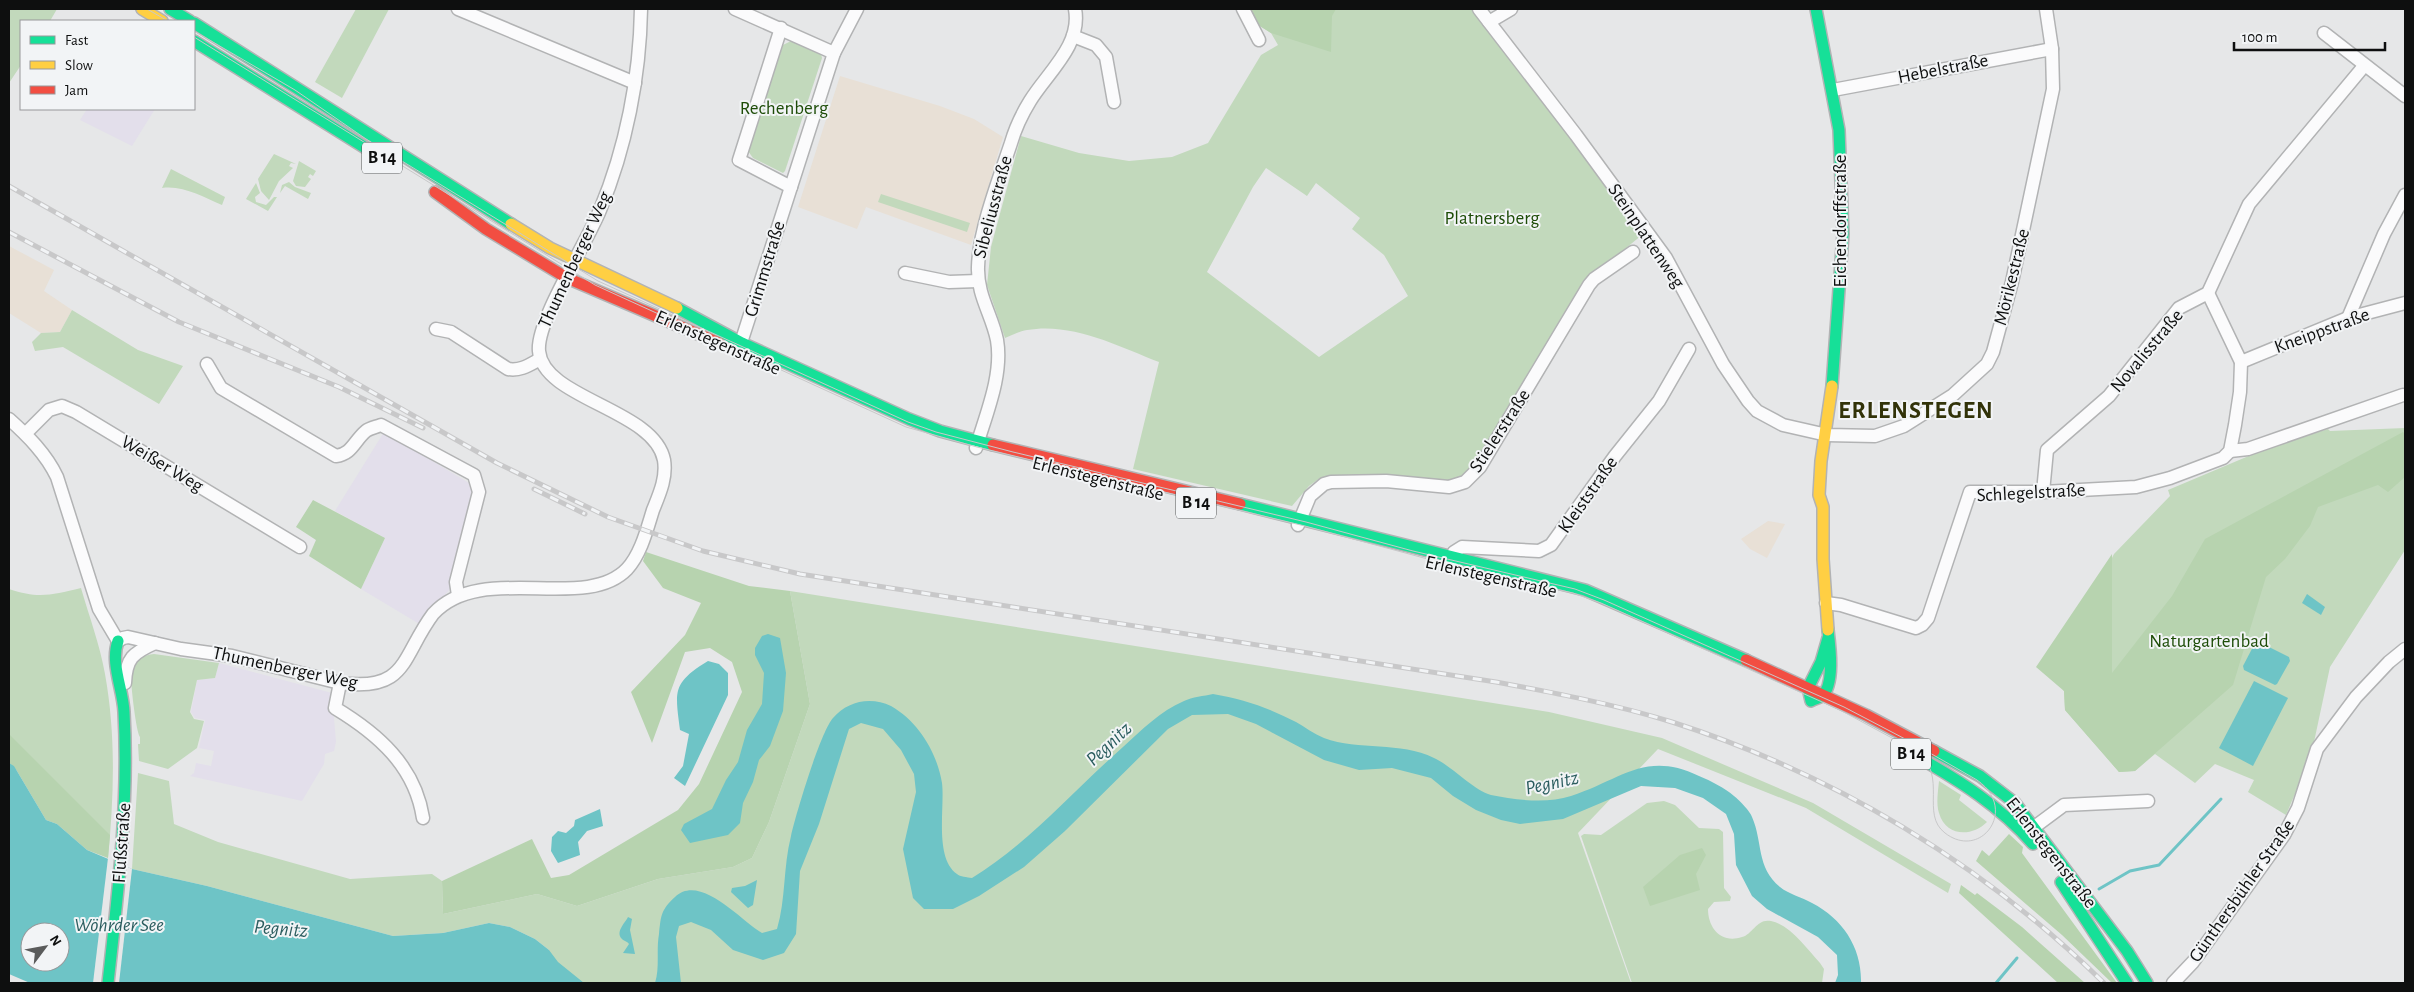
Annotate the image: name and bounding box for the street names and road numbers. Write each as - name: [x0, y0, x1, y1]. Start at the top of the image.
- street label: Hebelstraße: [1896, 51, 1990, 87]
- road number: B 14: [362, 142, 402, 174]
- street label: Sibeliusstraße: [970, 154, 1016, 260]
- street label: Eichendorffstraße: [1831, 154, 1850, 288]
- street label: Steinplattenweg: [1604, 180, 1688, 292]
- street label: Thumenberger Weg: [535, 188, 615, 331]
- street label: Grimmstraße: [741, 219, 789, 319]
- street label: Mörikestraße: [1991, 227, 2033, 327]
- street label: Kneippstraße: [2272, 305, 2372, 357]
- street label: Novalisstraße: [2107, 306, 2187, 396]
- street label: Erlenstegenstraße: [653, 307, 783, 379]
- street label: Stielerstraße: [1466, 386, 1534, 476]
- street label: Weißer Weg: [118, 432, 207, 496]
- street label: Erlenstegenstraße: [1030, 453, 1166, 505]
- street label: Kleiststraße: [1555, 453, 1621, 537]
- street label: Schlegelstraße: [1976, 481, 2086, 505]
- road number: B 14: [1176, 488, 1216, 518]
- street label: Erlenstegenstraße: [1423, 553, 1559, 601]
- street label: Thumenberger Weg: [211, 643, 360, 693]
- road number: B 14: [1891, 739, 1931, 770]
- street label: Erlenstegenstraße: [2002, 794, 2100, 912]
- street label: Flußstraße: [110, 802, 134, 884]
- street label: Günthersbühler Straße: [2186, 816, 2298, 966]

